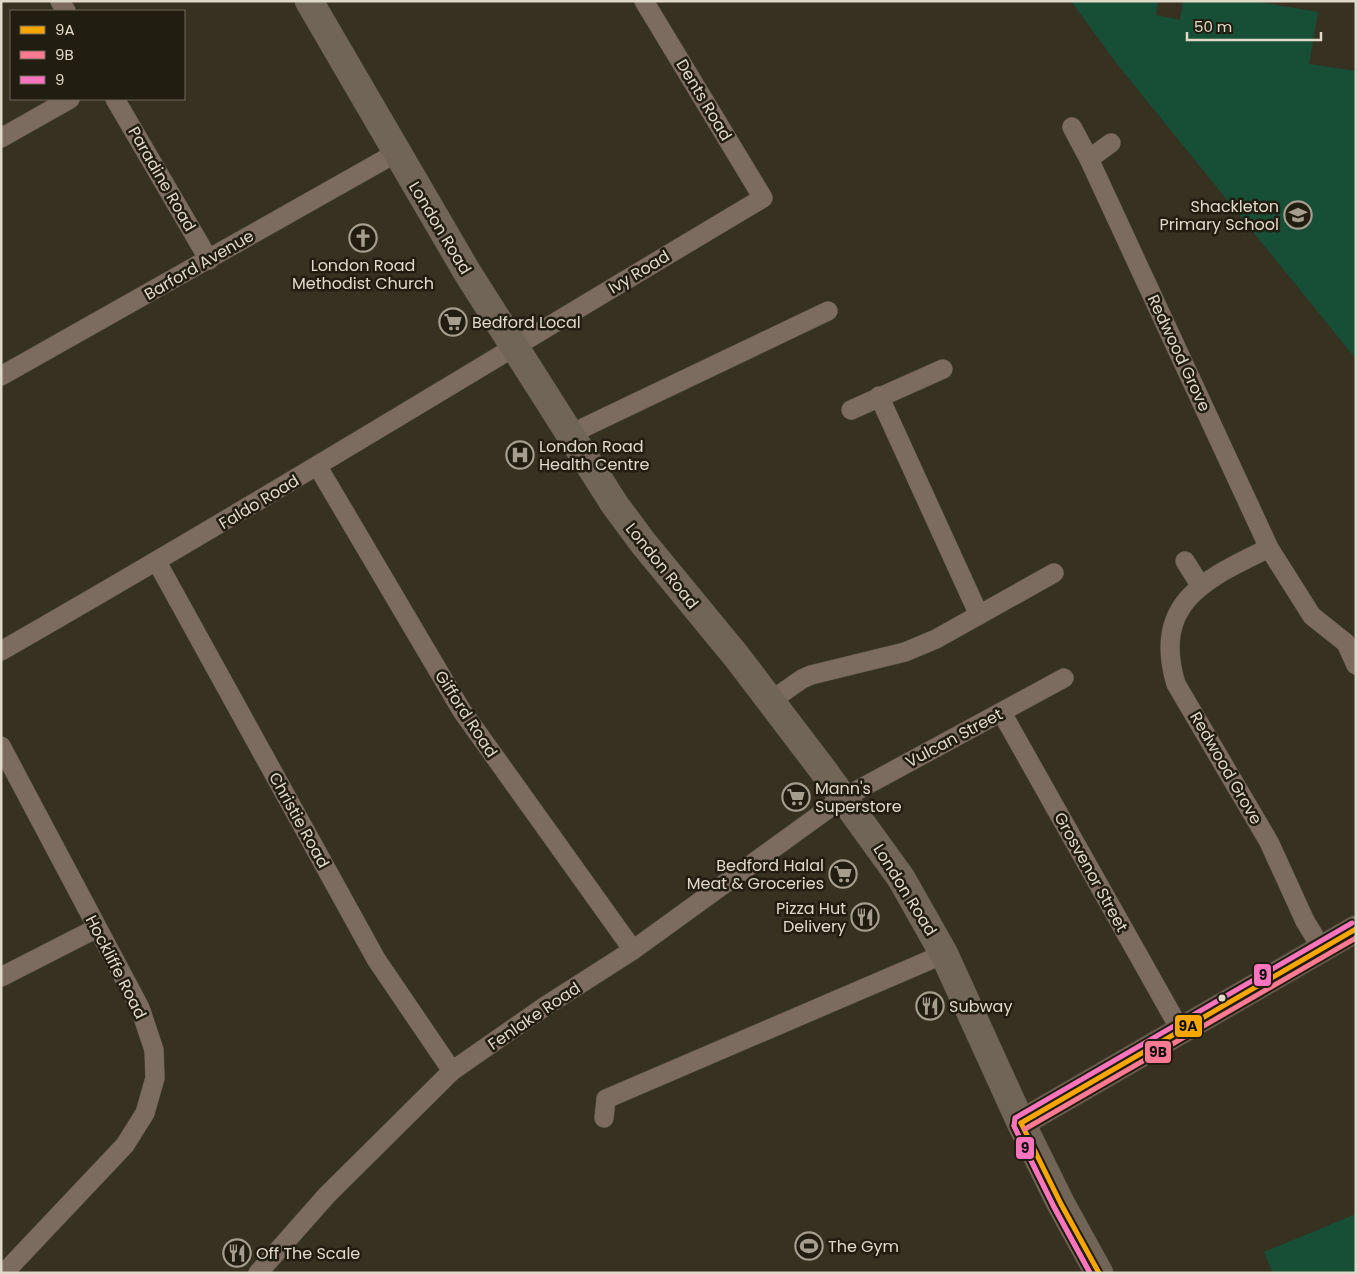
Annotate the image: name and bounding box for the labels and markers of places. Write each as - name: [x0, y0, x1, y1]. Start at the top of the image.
- place label: Shackleton Primary School: [1160, 195, 1279, 236]
- school or university icon: Shackleton Primary School: [1283, 200, 1313, 230]
- church icon: London Road Methodist Church: [348, 223, 378, 253]
- place label: London Road Methodist Church: [292, 254, 434, 295]
- supermarket icon: Bedford Local: [438, 307, 468, 337]
- place label: Bedford Local: [472, 311, 581, 334]
- place label: London Road Health Centre: [539, 435, 649, 476]
- hospital icon: London Road Health Centre: [505, 440, 535, 470]
- place label: Mann's Superstore: [815, 777, 902, 818]
- supermarket icon: Mann's Superstore: [781, 782, 811, 812]
- place label: Bedford Halal Meat & Groceries: [687, 854, 824, 895]
- supermarket icon: Bedford Halal Meat & Groceries: [828, 859, 858, 889]
- place label: Pizza Hut Delivery: [776, 897, 846, 938]
- restaurant icon: Pizza Hut Delivery: [850, 902, 880, 932]
- restaurant icon: Subway: [915, 991, 945, 1021]
- unlabelled marker: [1217, 993, 1227, 1003]
- place label: Subway: [949, 995, 1012, 1018]
- sports icon: The Gym: [794, 1231, 824, 1261]
- place label: The Gym: [828, 1235, 899, 1258]
- restaurant icon: Off The Scale: [222, 1238, 252, 1268]
- place label: Off The Scale: [256, 1242, 360, 1265]

